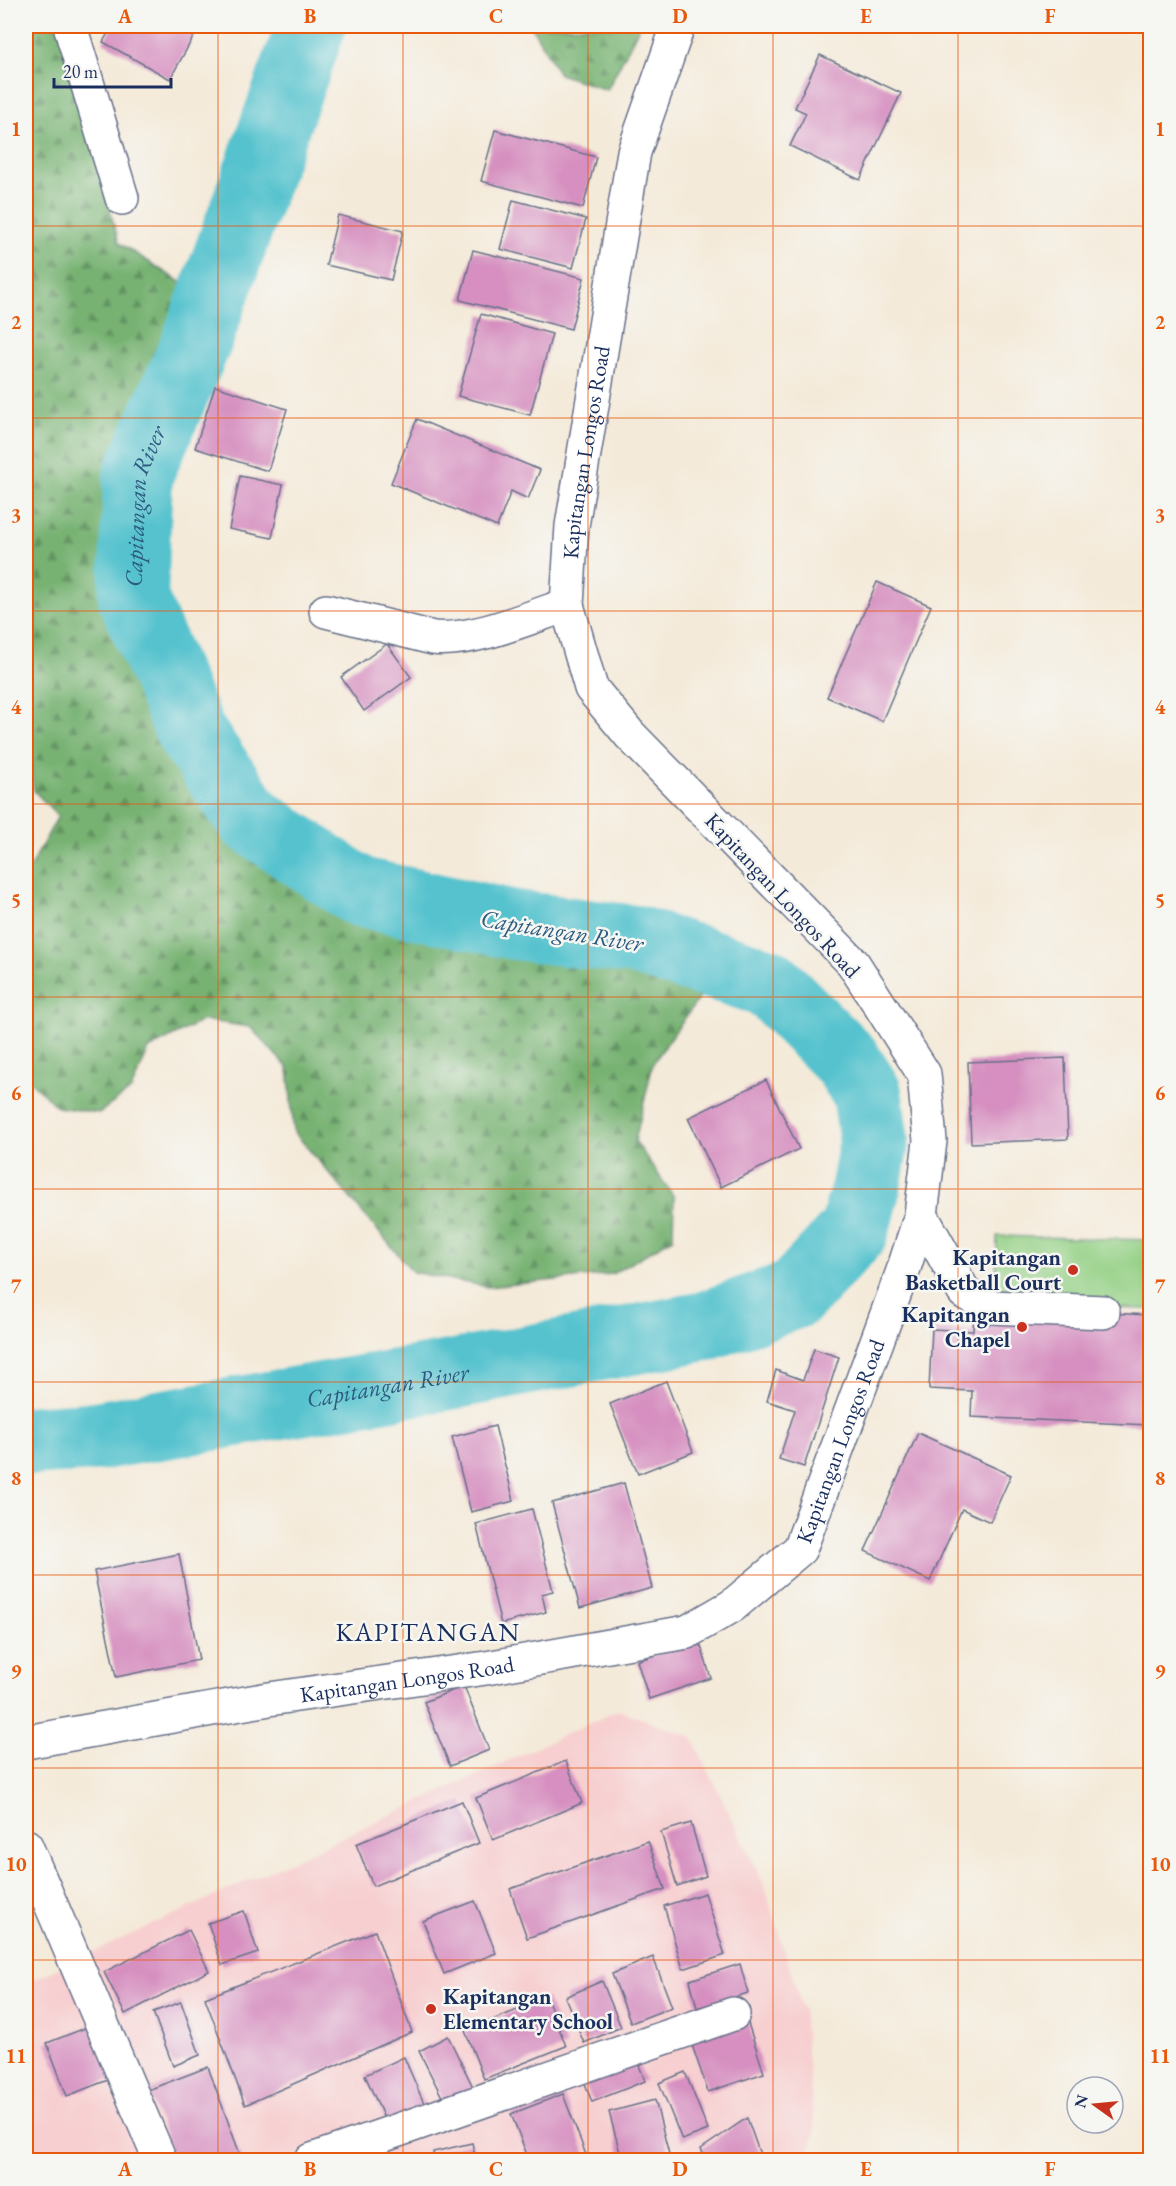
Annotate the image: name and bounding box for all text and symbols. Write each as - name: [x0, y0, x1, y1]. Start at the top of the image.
- text: A: [117, 3, 133, 29]
- text: B: [304, 3, 316, 29]
- text: C: [489, 3, 503, 29]
- text: D: [672, 3, 688, 29]
- text: E: [860, 3, 872, 29]
- text: F: [1045, 3, 1056, 29]
- scale bar: [54, 51, 171, 89]
- text: 20 m: [63, 60, 98, 83]
- text: 1: [11, 116, 21, 142]
- text: 1: [1155, 116, 1165, 142]
- text: 2: [11, 309, 22, 335]
- text: 2: [1155, 309, 1166, 335]
- street label: Kapitangan Longos Road: [556, 343, 617, 560]
- water label: Capitangan River: [117, 419, 174, 588]
- text: 3: [11, 502, 21, 528]
- text: 3: [1155, 502, 1165, 528]
- text: 4: [11, 694, 22, 720]
- text: 4: [1155, 694, 1166, 720]
- street label: Kapitangan Longos Road: [699, 807, 867, 985]
- text: 5: [11, 887, 21, 913]
- text: 5: [1155, 887, 1165, 913]
- water label: Capitangan River: [479, 902, 647, 959]
- text: 6: [11, 1080, 22, 1106]
- text: 6: [1155, 1080, 1166, 1106]
- place label: Kapitangan Basketball Court: [905, 1243, 1062, 1297]
- marker: Kapitangan Basketball Court: [1066, 1263, 1080, 1277]
- text: 7: [11, 1273, 22, 1299]
- text: 7: [1155, 1273, 1166, 1299]
- place label: Kapitangan Chapel: [902, 1300, 1011, 1354]
- marker: Kapitangan Chapel: [1015, 1320, 1029, 1334]
- street label: Kapitangan Longos Road: [789, 1334, 892, 1547]
- water label: Capitangan River: [304, 1356, 473, 1414]
- text: 8: [11, 1465, 21, 1491]
- text: 8: [1155, 1465, 1165, 1491]
- district label: KAPITANGAN: [335, 1615, 521, 1649]
- street label: Kapitangan Longos Road: [298, 1649, 517, 1709]
- text: 9: [11, 1658, 22, 1684]
- text: 9: [1155, 1658, 1166, 1684]
- text: 10: [5, 1851, 27, 1877]
- text: 10: [1149, 1851, 1171, 1877]
- place label: Kapitangan Elementary School: [443, 1982, 613, 2036]
- marker: Kapitangan Elementary School: [424, 2002, 438, 2016]
- text: 11: [5, 2043, 27, 2069]
- text: 11: [1149, 2043, 1171, 2069]
- north arrow: [1065, 2075, 1125, 2135]
- text: N: [1069, 2092, 1093, 2110]
- text: A: [117, 2156, 133, 2182]
- text: B: [304, 2156, 316, 2182]
- text: C: [489, 2156, 503, 2182]
- text: D: [672, 2156, 688, 2182]
- text: E: [860, 2156, 872, 2182]
- text: F: [1045, 2156, 1056, 2182]

